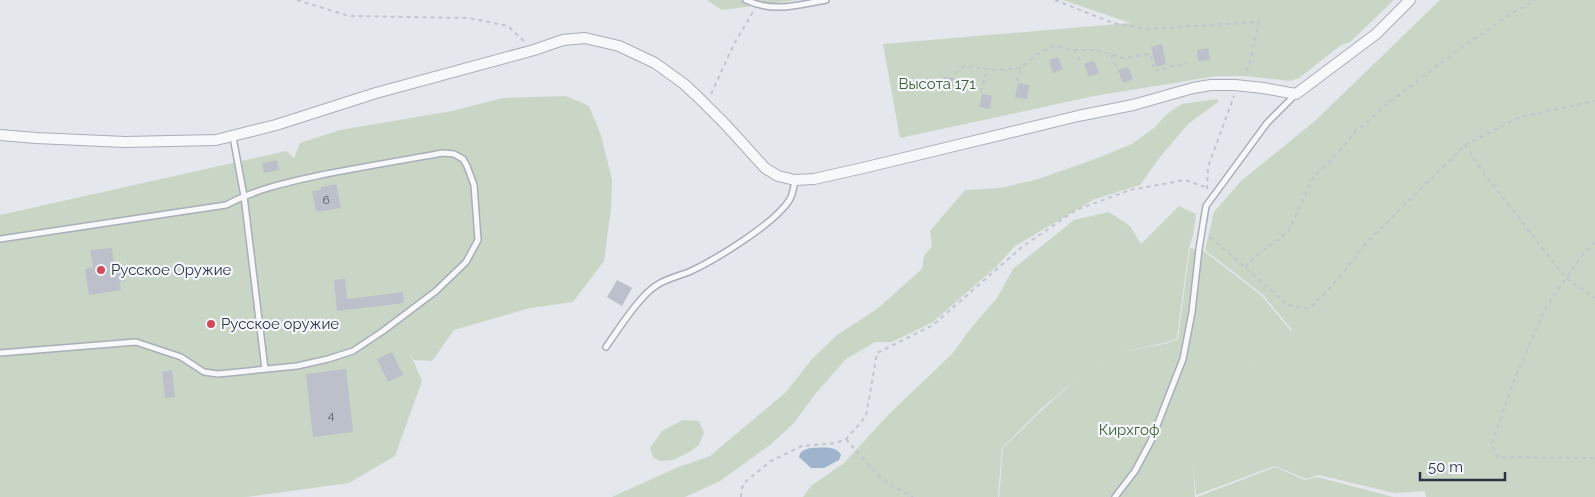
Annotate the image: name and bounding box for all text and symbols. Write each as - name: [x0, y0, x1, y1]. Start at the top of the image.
- park label: Высота 171: [898, 75, 976, 93]
- house number: 6: [322, 193, 330, 207]
- place label: Русское Оружие: [111, 261, 232, 279]
- marker: Русское Оружие: [95, 264, 107, 276]
- place label: Русское оружие: [221, 315, 339, 333]
- marker: Русское оружие: [205, 318, 217, 330]
- house number: 4: [328, 408, 335, 422]
- park label: Кирхгоф: [1099, 421, 1159, 439]
- scale bar: [1420, 450, 1505, 482]
- text: 50 m: [1428, 458, 1463, 476]

